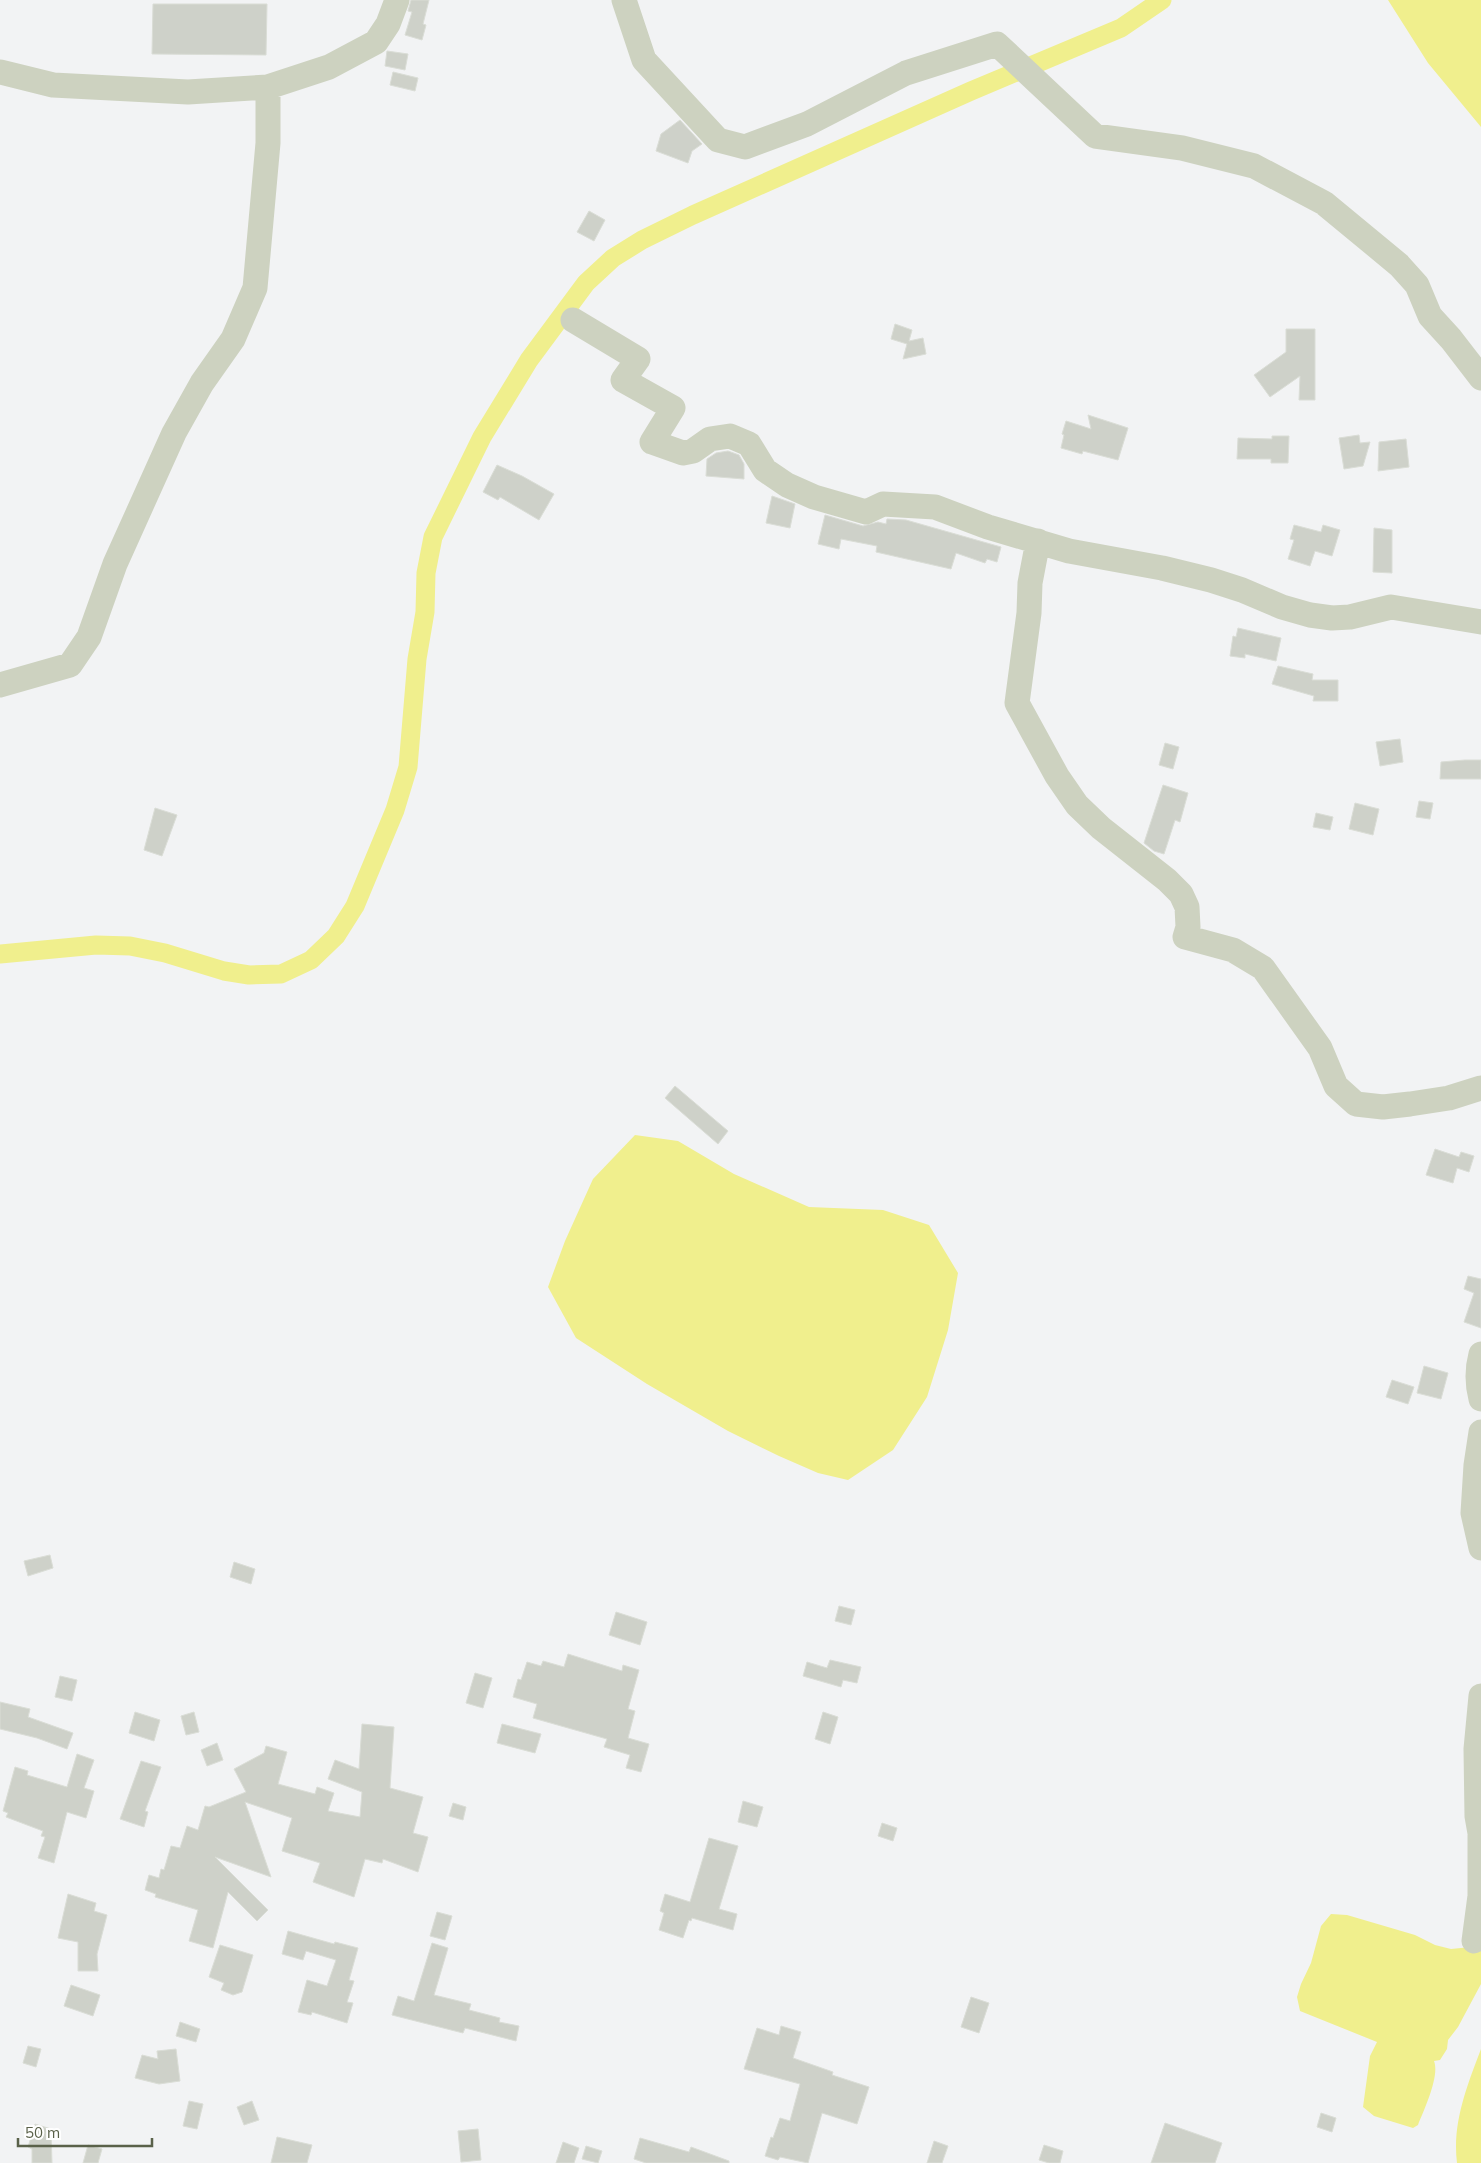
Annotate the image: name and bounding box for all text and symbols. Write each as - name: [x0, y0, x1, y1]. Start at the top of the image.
- scale bar: [18, 2116, 151, 2148]
- text: 50 m: [25, 2123, 60, 2142]

